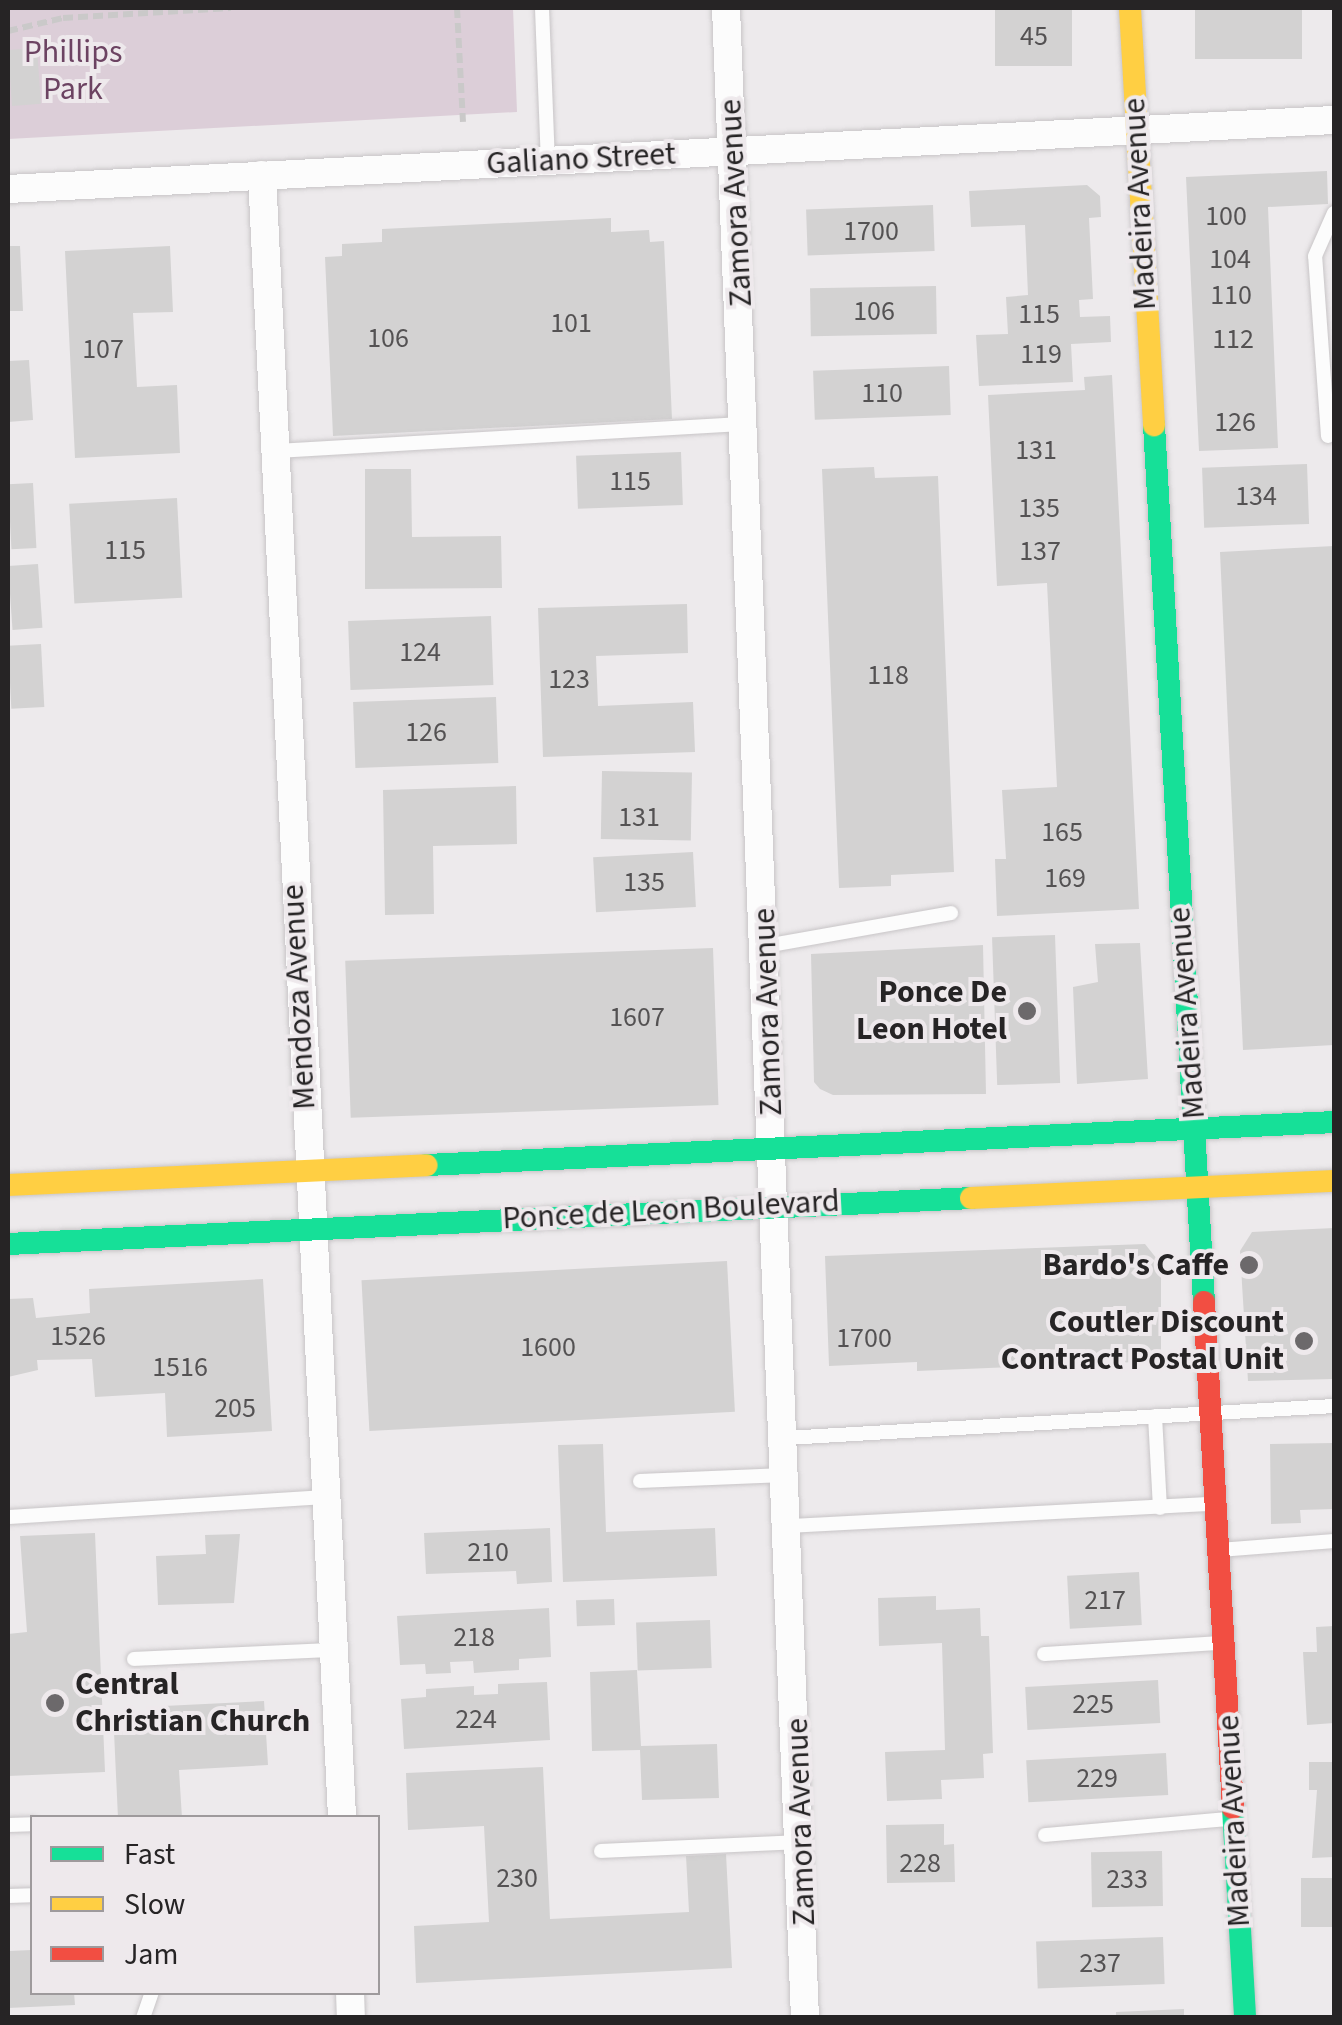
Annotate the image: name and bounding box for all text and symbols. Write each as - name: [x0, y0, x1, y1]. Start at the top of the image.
- house number: 45: [1020, 19, 1048, 53]
- park label: Phillips Park: [24, 34, 122, 109]
- street label: Madeira Avenue: [1115, 97, 1165, 311]
- street label: Zamora Avenue: [711, 98, 761, 308]
- street label: Galiano Street: [485, 135, 677, 183]
- house number: 100: [1205, 199, 1247, 233]
- house number: 1700: [843, 214, 899, 248]
- house number: 104: [1209, 242, 1251, 276]
- house number: 110: [1210, 278, 1252, 312]
- house number: 106: [853, 294, 895, 328]
- house number: 115: [1018, 297, 1060, 331]
- house number: 101: [550, 306, 592, 340]
- house number: 106: [367, 321, 409, 355]
- house number: 112: [1212, 322, 1254, 356]
- house number: 107: [82, 332, 124, 366]
- house number: 119: [1020, 337, 1062, 371]
- house number: 110: [861, 376, 903, 410]
- house number: 126: [1214, 405, 1256, 439]
- house number: 131: [1015, 433, 1057, 467]
- house number: 115: [609, 464, 651, 498]
- house number: 134: [1235, 479, 1277, 513]
- house number: 135: [1018, 491, 1060, 525]
- house number: 115: [104, 533, 146, 567]
- house number: 137: [1019, 534, 1061, 568]
- house number: 124: [399, 635, 441, 669]
- house number: 118: [867, 658, 909, 692]
- house number: 123: [548, 662, 590, 696]
- house number: 126: [405, 715, 447, 749]
- house number: 131: [618, 800, 660, 834]
- house number: 165: [1041, 815, 1083, 849]
- house number: 169: [1044, 861, 1086, 895]
- house number: 135: [623, 865, 665, 899]
- street label: Mendoza Avenue: [274, 883, 324, 1111]
- street label: Madeira Avenue: [1160, 906, 1214, 1120]
- street label: Zamora Avenue: [745, 907, 791, 1117]
- place label: Ponce De Leon Hotel: [856, 974, 1007, 1049]
- house number: 1607: [609, 1000, 665, 1034]
- marker: Ponce De Leon Hotel: [1016, 1000, 1038, 1022]
- street label: Ponce de Leon Boulevard: [502, 1182, 840, 1238]
- place label: Bardo's Caffe: [1042, 1246, 1229, 1284]
- marker: Bardo's Caffe: [1238, 1254, 1260, 1276]
- place label: Coutler Discount Contract Postal Unit: [1001, 1304, 1284, 1379]
- house number: 1526: [50, 1319, 106, 1353]
- house number: 1700: [836, 1321, 892, 1355]
- house number: 1600: [520, 1330, 576, 1364]
- marker: Coutler Discount Contract Postal Unit: [1293, 1330, 1315, 1352]
- house number: 1516: [152, 1350, 208, 1384]
- house number: 205: [214, 1391, 256, 1425]
- house number: 210: [467, 1535, 509, 1569]
- house number: 217: [1084, 1583, 1126, 1617]
- house number: 218: [453, 1620, 495, 1654]
- place label: Central Christian Church: [75, 1666, 310, 1741]
- house number: 225: [1072, 1687, 1114, 1721]
- marker: Central Christian Church: [44, 1692, 66, 1714]
- house number: 224: [455, 1702, 497, 1736]
- street label: Madeira Avenue: [1209, 1714, 1259, 1928]
- street label: Zamora Avenue: [778, 1717, 824, 1927]
- house number: 229: [1076, 1761, 1118, 1795]
- legend: [30, 1815, 380, 1995]
- text: Fast: [124, 1833, 175, 1876]
- house number: 228: [899, 1846, 941, 1880]
- house number: 230: [496, 1861, 538, 1895]
- house number: 233: [1106, 1862, 1148, 1896]
- text: Slow: [124, 1883, 185, 1926]
- text: Jam: [124, 1933, 178, 1976]
- house number: 237: [1079, 1946, 1121, 1980]

